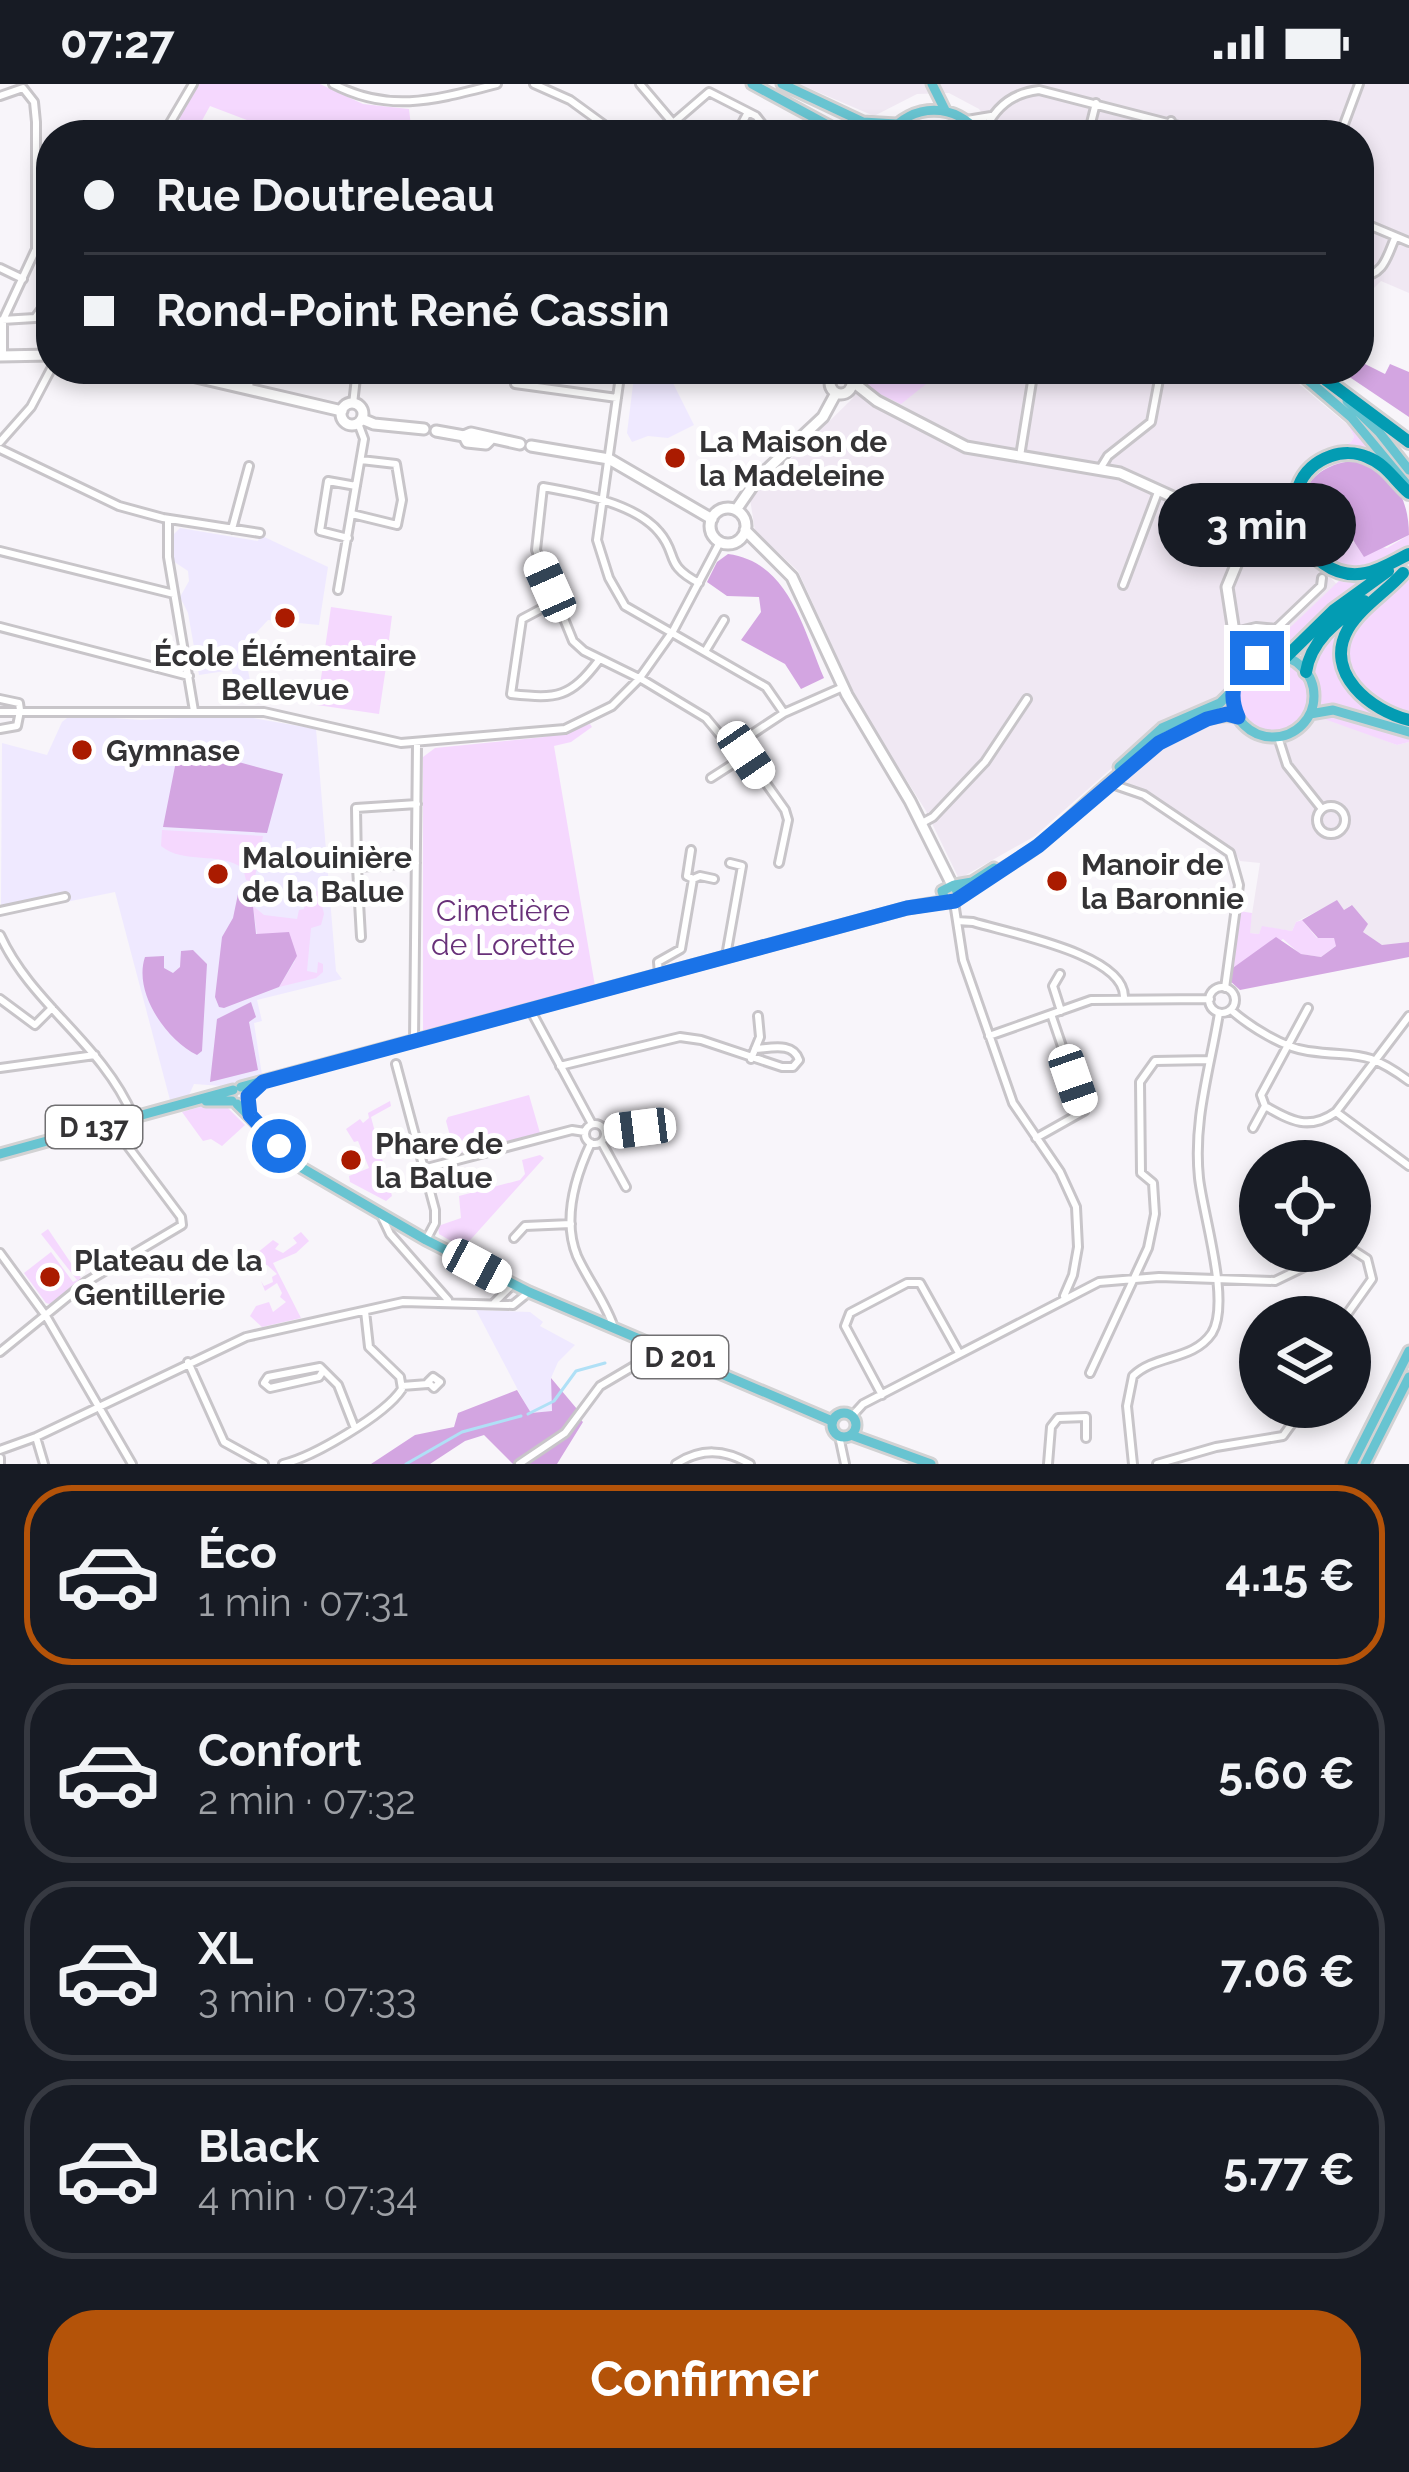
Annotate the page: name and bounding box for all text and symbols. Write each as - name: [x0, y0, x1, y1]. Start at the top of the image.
- text: 07:27: [60, 16, 175, 69]
- text: Rue Doutreleau: [156, 169, 495, 222]
- text: Rond-Point René Cassin: [156, 284, 670, 337]
- place label: La Maison de la Madeleine: [699, 424, 887, 493]
- marker: La Maison de la Madeleine: [662, 445, 688, 471]
- callout: 3 min: [1158, 484, 1356, 568]
- text: 3 min: [1207, 502, 1307, 548]
- car: [519, 547, 581, 627]
- marker: École Élémentaire Bellevue: [272, 605, 298, 631]
- route end: [1230, 631, 1284, 685]
- place label: École Élémentaire Bellevue: [154, 638, 416, 707]
- car: [711, 715, 781, 795]
- place label: Gymnase: [106, 733, 240, 768]
- marker: Gymnase: [69, 737, 95, 763]
- place label: Malouinière de la Balue: [242, 840, 412, 909]
- place label: Manoir de la Baronnie: [1081, 847, 1244, 916]
- marker: Malouinière de la Balue: [205, 861, 231, 887]
- marker: Manoir de la Baronnie: [1044, 868, 1070, 894]
- park label: Cimetière de Lorette: [431, 893, 575, 962]
- car: [1044, 1040, 1102, 1120]
- road number: D 137: [46, 1106, 142, 1148]
- car: [602, 1106, 678, 1150]
- route start: [252, 1119, 306, 1173]
- place label: Phare de la Balue: [375, 1126, 503, 1195]
- map controls: [1239, 1140, 1371, 1428]
- button: locate: [1239, 1140, 1371, 1272]
- marker: Phare de la Balue: [338, 1147, 364, 1173]
- car: [437, 1233, 517, 1299]
- place label: Plateau de la Gentillerie: [74, 1243, 263, 1312]
- marker: Plateau de la Gentillerie: [37, 1264, 63, 1290]
- button: layers: [1239, 1296, 1371, 1428]
- road number: D 201: [632, 1336, 728, 1378]
- icon: car: [54, 1521, 162, 1629]
- text: Éco: [198, 1526, 277, 1579]
- text: 4.15 €: [1225, 1549, 1355, 1602]
- text: 1 min · 07:31: [198, 1579, 408, 1625]
- icon: car: [54, 1719, 162, 1827]
- text: Confort: [198, 1724, 361, 1777]
- text: 5.60 €: [1218, 1747, 1355, 1800]
- text: 2 min · 07:32: [198, 1777, 416, 1823]
- icon: car: [54, 1917, 162, 2025]
- text: XL: [198, 1922, 253, 1975]
- text: 7.06 €: [1220, 1945, 1355, 1998]
- text: 3 min · 07:33: [198, 1975, 417, 2021]
- icon: car: [54, 2115, 162, 2223]
- text: Black: [198, 2120, 319, 2173]
- text: 5.77 €: [1223, 2143, 1355, 2196]
- text: 4 min · 07:34: [198, 2173, 417, 2219]
- button: Confirmer: [48, 2310, 1361, 2448]

